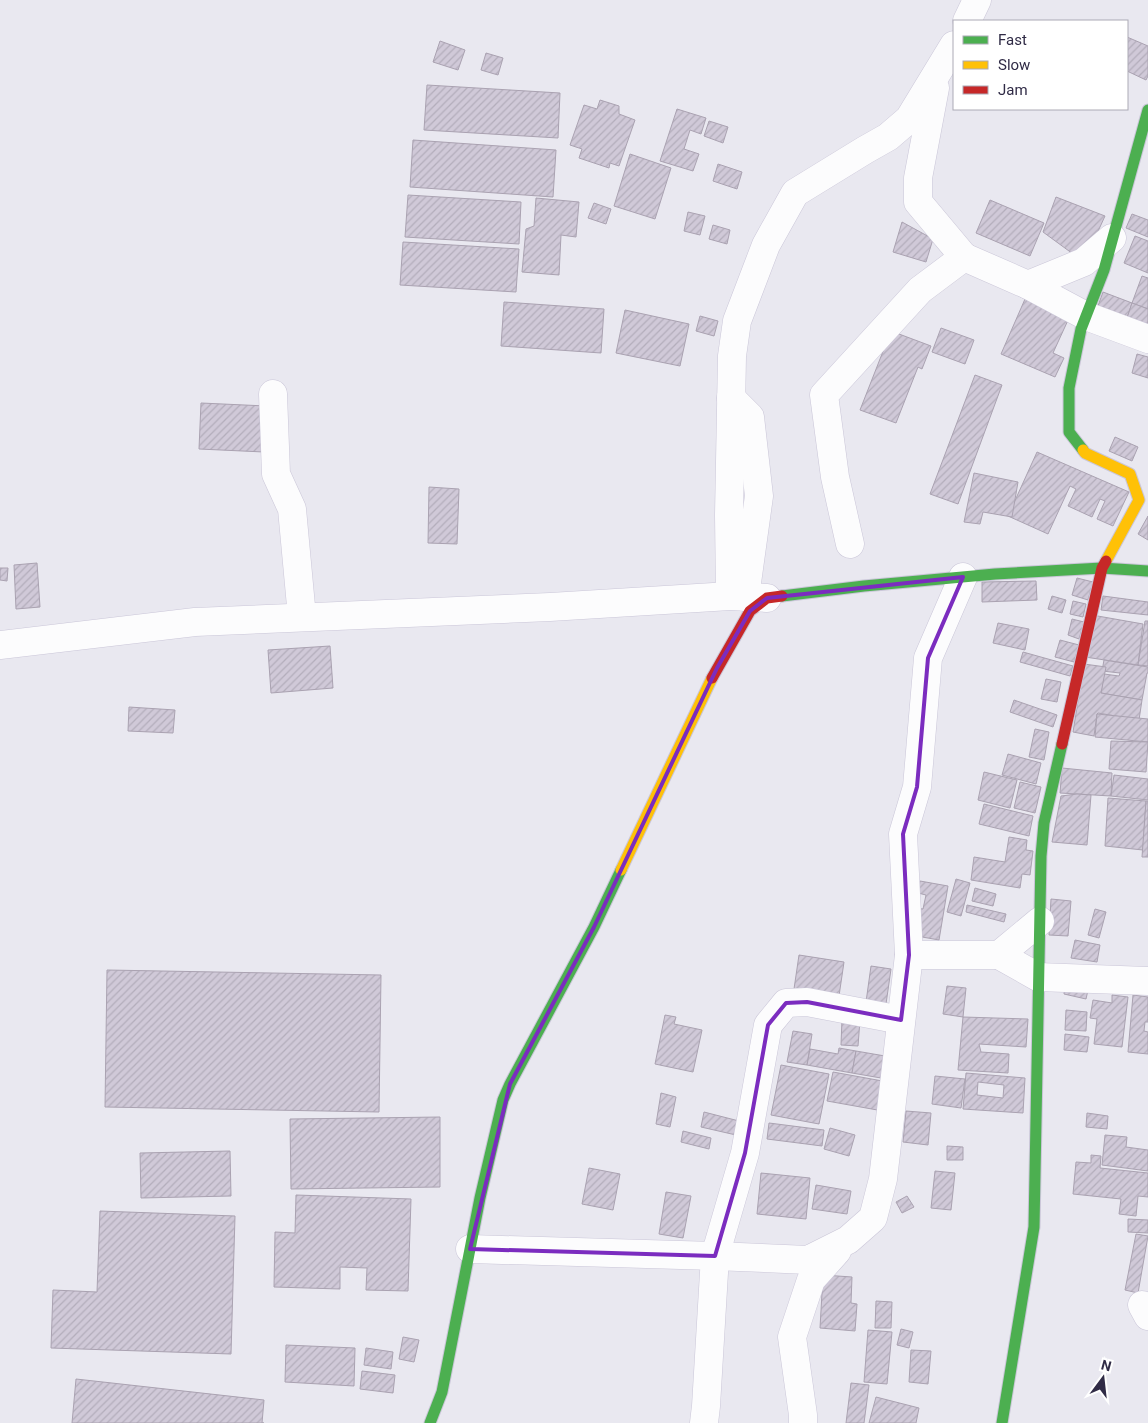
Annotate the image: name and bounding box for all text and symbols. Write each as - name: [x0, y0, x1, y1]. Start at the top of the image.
- legend: [953, 20, 1128, 110]
- text: Fast: [998, 31, 1027, 49]
- text: Slow: [998, 56, 1030, 74]
- text: Jam: [998, 81, 1028, 99]
- north arrow: [1078, 1353, 1128, 1403]
- text: N: [1100, 1356, 1113, 1374]

